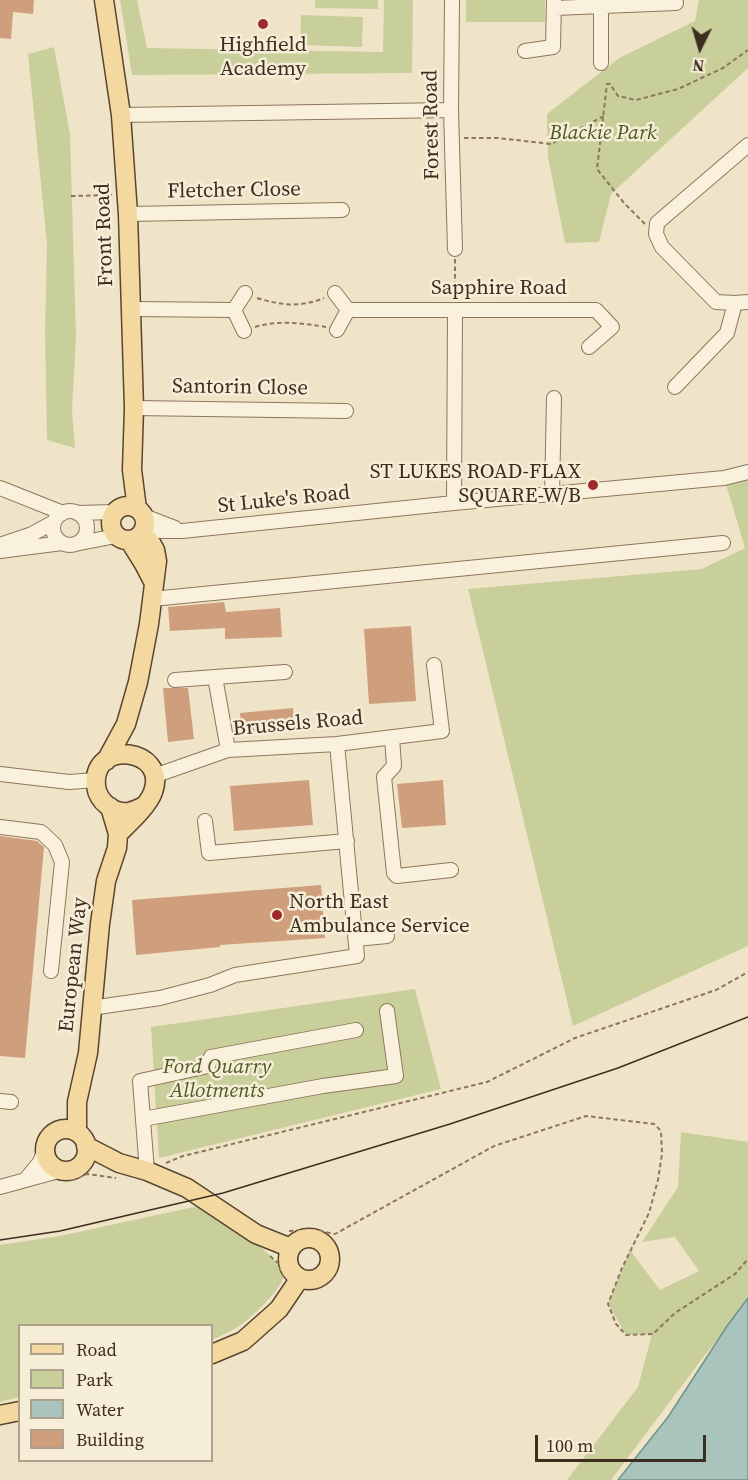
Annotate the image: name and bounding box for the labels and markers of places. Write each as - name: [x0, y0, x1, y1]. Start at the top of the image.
- marker: Highfield Academy: [256, 17, 270, 31]
- place label: Highfield Academy: [219, 33, 307, 83]
- place label: ST LUKES ROAD-FLAX SQUARE-W/B: [370, 460, 581, 510]
- marker: ST LUKES ROAD-FLAX SQUARE-W/B: [586, 478, 600, 492]
- place label: North East Ambulance Service: [289, 890, 470, 940]
- marker: North East Ambulance Service: [270, 908, 284, 922]

